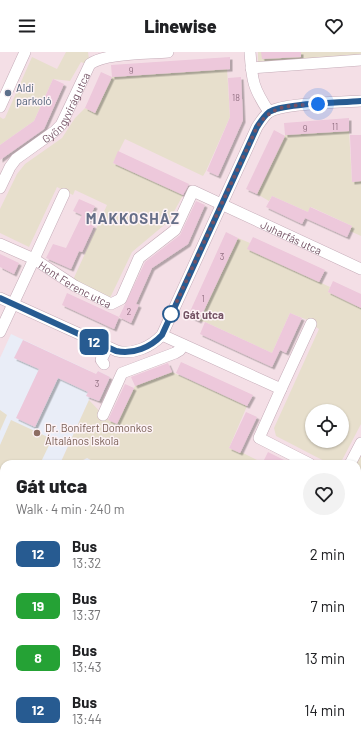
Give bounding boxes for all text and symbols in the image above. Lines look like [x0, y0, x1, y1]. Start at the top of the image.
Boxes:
icon: menu [16, 15, 38, 37]
text: Linewise [144, 15, 217, 37]
icon: heart [323, 15, 345, 37]
house number: 9 [129, 65, 134, 76]
street label: Gyöngyvirág utca [39, 70, 92, 145]
place label: Aldi parkoló [16, 81, 52, 107]
marker: Aldi parkoló [3, 88, 13, 98]
house number: 18 [232, 92, 240, 103]
your location [308, 94, 328, 114]
house number: 11 [332, 121, 338, 132]
house number: 9 [303, 123, 308, 134]
district label: MAKKOSHÁZ [86, 209, 180, 227]
street label: Juharfás utca [259, 217, 324, 256]
house number: 3 [220, 251, 225, 262]
street label: Hont Ferenc utca [37, 258, 114, 310]
house number: 1 [201, 293, 205, 304]
marker: Gát utca [162, 305, 180, 323]
house number: 2 [127, 306, 132, 317]
place label: Gát utca [183, 308, 224, 321]
line badge: 12 [76, 329, 112, 355]
text: 12 [88, 333, 100, 350]
house number: 3 [95, 378, 100, 389]
map controls [305, 404, 349, 448]
button: locate [305, 404, 349, 448]
place label: Dr. Bonifert Domonkos Általános Iskola [45, 421, 152, 447]
marker: Dr. Bonifert Domonkos Általános Iskola [32, 428, 42, 438]
button: heart [303, 473, 345, 515]
text: Gát utca [16, 474, 87, 497]
text: Walk · 4 min · 240 m [16, 501, 124, 517]
text: Bus [72, 537, 97, 555]
text: 12 [32, 545, 44, 562]
text: 2 min [310, 545, 345, 563]
text: 13:32 [72, 555, 101, 571]
text: Bus [72, 589, 97, 607]
text: 19 [32, 597, 44, 614]
text: 7 min [311, 597, 345, 615]
text: 13:37 [72, 607, 101, 623]
text: Bus [72, 641, 97, 659]
text: 8 [34, 649, 42, 666]
text: 13 min [305, 649, 345, 667]
text: 13:43 [72, 659, 102, 675]
text: Bus [72, 693, 97, 711]
text: 12 [32, 701, 44, 718]
text: 14 min [304, 701, 345, 719]
text: 13:44 [72, 711, 102, 727]

